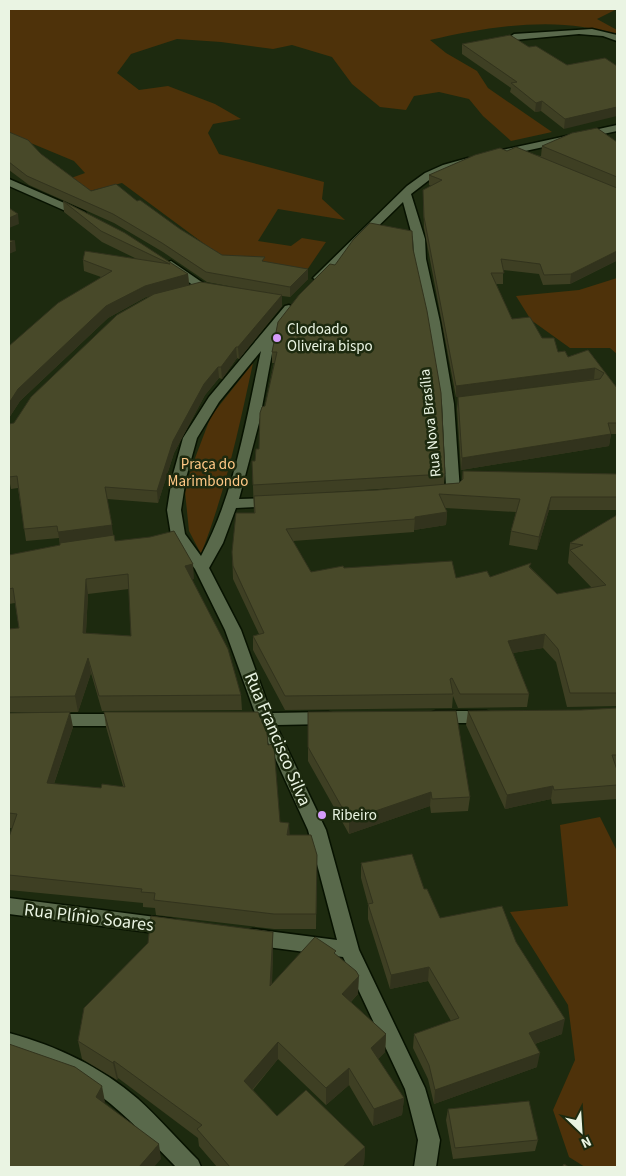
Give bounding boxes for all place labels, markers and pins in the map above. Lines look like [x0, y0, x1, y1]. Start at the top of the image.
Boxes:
place label: Clodoado Oliveira bispo [287, 319, 373, 357]
marker: Clodoado Oliveira bispo [271, 332, 283, 344]
place label: Ribeiro [332, 805, 377, 826]
marker: Ribeiro [316, 809, 328, 821]

